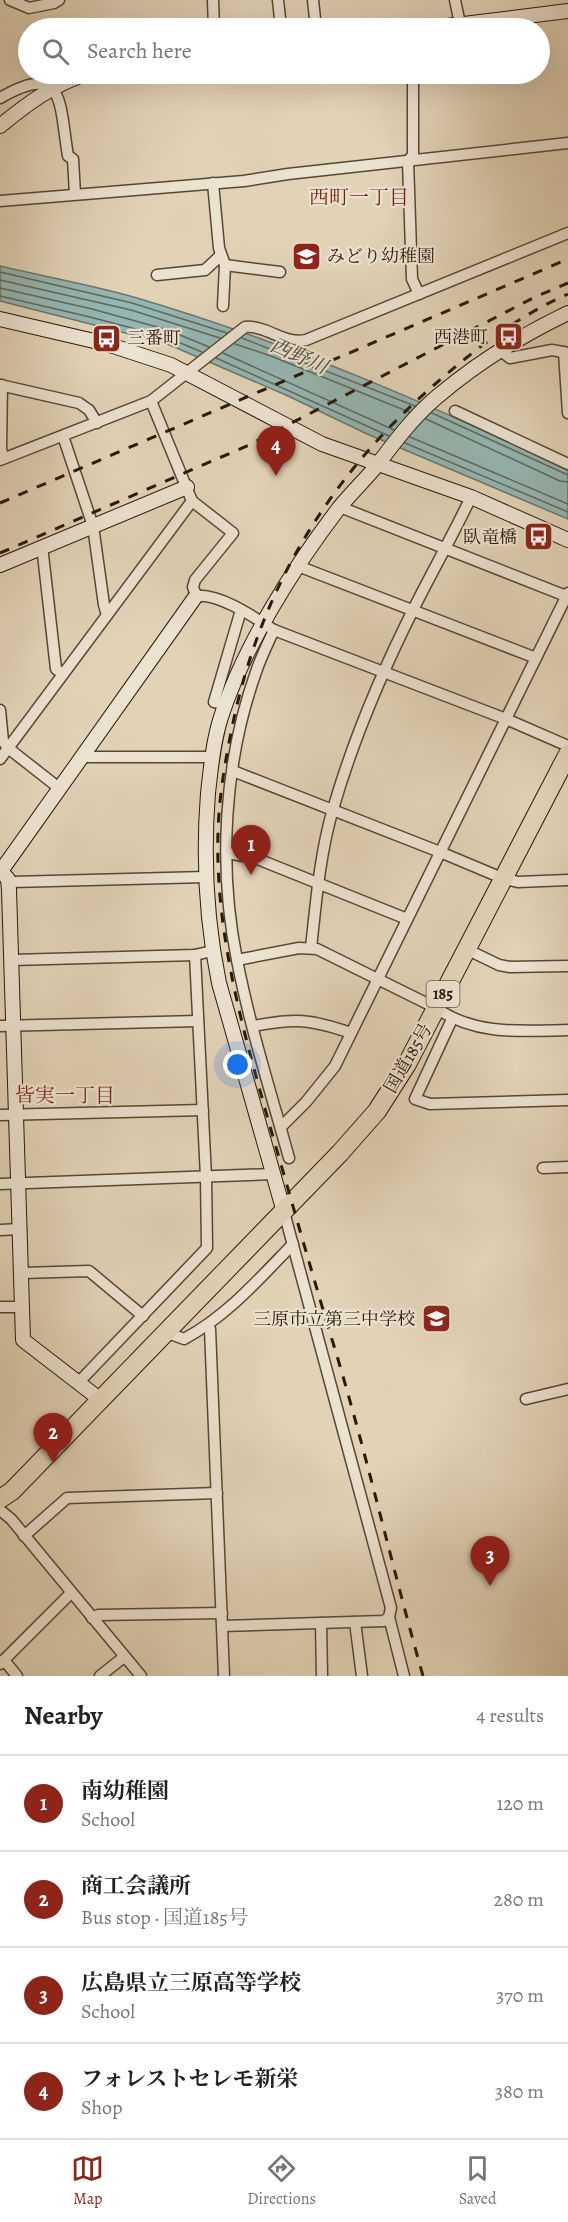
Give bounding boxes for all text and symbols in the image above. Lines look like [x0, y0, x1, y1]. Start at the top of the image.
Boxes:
search box [18, 18, 550, 84]
icon: search [39, 35, 72, 68]
text: Search here [87, 36, 192, 66]
district label: 西町一丁目 [309, 184, 409, 211]
school or university icon: みどり幼稚園 [290, 240, 322, 272]
place label: みどり幼稚園 [327, 244, 435, 268]
bus stop icon: 西港町 [493, 321, 525, 353]
bus stop icon: 三番町 [90, 322, 122, 354]
place label: 西港町 [434, 325, 488, 349]
place label: 三番町 [127, 326, 181, 350]
water label: 西野川 [266, 331, 334, 381]
pin: 4 [256, 426, 296, 476]
bus stop icon: 臥竜橋 [522, 521, 554, 553]
place label: 臥竜橋 [463, 525, 517, 549]
pin: 1 [232, 826, 270, 875]
road number: 185 [426, 981, 460, 1007]
street label: 国道185号 [378, 1019, 438, 1097]
your location [223, 1050, 252, 1079]
district label: 皆実一丁目 [15, 1082, 115, 1109]
school or university icon: 三原市立第三中学校 [420, 1303, 452, 1335]
place label: 三原市立第三中学校 [253, 1307, 415, 1331]
pin: 2 [34, 1414, 72, 1463]
pin: 3 [470, 1536, 510, 1586]
text: Nearby [24, 1698, 103, 1733]
text: 4 results [476, 1702, 544, 1729]
text: 南幼稚園 [81, 1776, 169, 1806]
text: 1 [40, 1790, 47, 1817]
text: 120 m [496, 1790, 544, 1817]
text: School [81, 1806, 135, 1833]
text: 商工会議所 [81, 1871, 191, 1901]
text: 2 [39, 1886, 48, 1913]
text: 280 m [494, 1886, 544, 1913]
text: Bus stop · 国道185号 [81, 1904, 248, 1931]
text: 広島県立三原高等学校 [81, 1968, 301, 1998]
text: 3 [39, 1982, 48, 2009]
text: 370 m [496, 1982, 544, 2009]
text: School [81, 1998, 135, 2025]
text: フォレストセレモ新栄 [81, 2064, 299, 2094]
text: 4 [39, 2078, 48, 2105]
text: 380 m [495, 2078, 544, 2105]
text: Shop [81, 2094, 123, 2121]
tab: Map [71, 2152, 104, 2210]
tab: Directions [247, 2152, 316, 2210]
tab: Saved [459, 2152, 497, 2210]

